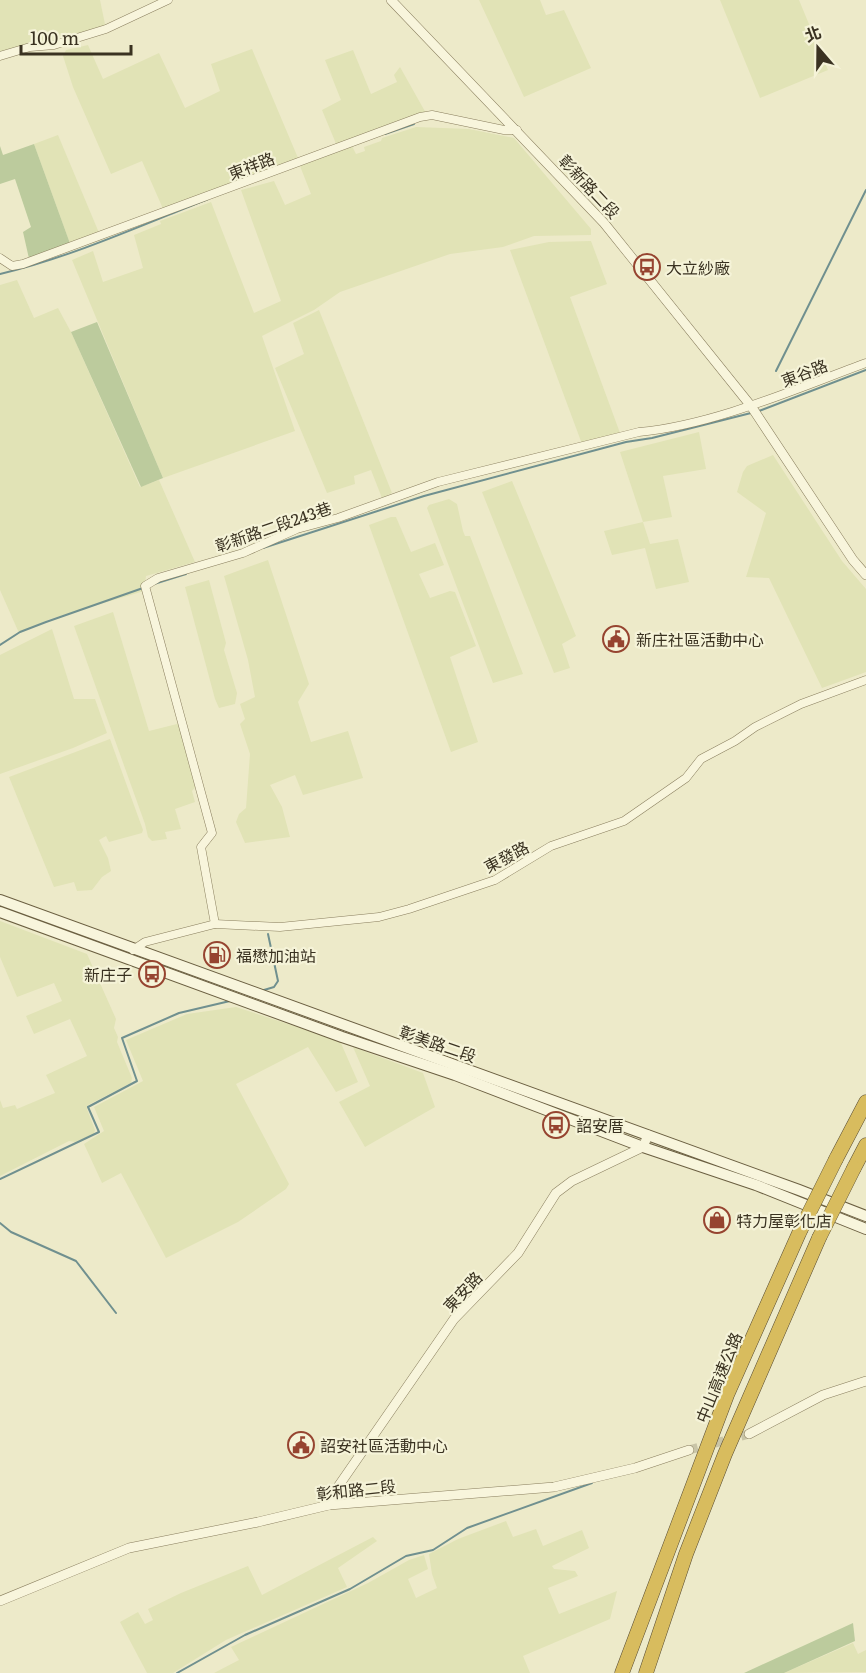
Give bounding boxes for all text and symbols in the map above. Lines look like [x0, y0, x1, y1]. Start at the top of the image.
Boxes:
scale bar [21, 18, 130, 56]
north arrow [788, 18, 848, 78]
text: 北 [801, 19, 824, 47]
text: 100 m [30, 24, 79, 51]
street label: 東祥路 [224, 145, 278, 185]
street label: 彰新路二段 [554, 149, 626, 223]
bus stop icon: 大立紗廠 [632, 252, 662, 282]
place label: 大立紗廠 [666, 255, 730, 279]
street label: 東谷路 [777, 352, 831, 392]
street label: 彰新路二段243巷 [212, 495, 334, 557]
public building icon: 新庄社區活動中心 [601, 624, 631, 654]
place label: 新庄社區活動中心 [636, 627, 764, 651]
street label: 東發路 [479, 834, 533, 878]
fuel station icon: 福懋加油站 [202, 940, 232, 970]
place label: 福懋加油站 [236, 943, 316, 967]
bus stop icon: 新庄子 [137, 959, 167, 989]
place label: 新庄子 [84, 962, 132, 986]
street label: 彰美路二段 [396, 1019, 480, 1067]
bus stop icon: 詔安厝 [541, 1110, 571, 1140]
place label: 詔安厝 [576, 1113, 624, 1137]
shop icon: 特力屋彰化店 [702, 1205, 732, 1235]
place label: 特力屋彰化店 [736, 1208, 832, 1232]
street label: 東安路 [437, 1265, 487, 1317]
street label: 中山高速公路 [689, 1328, 747, 1426]
public building icon: 詔安社區活動中心 [286, 1430, 316, 1460]
place label: 詔安社區活動中心 [320, 1433, 448, 1457]
street label: 彰和路二段 [315, 1473, 397, 1505]

